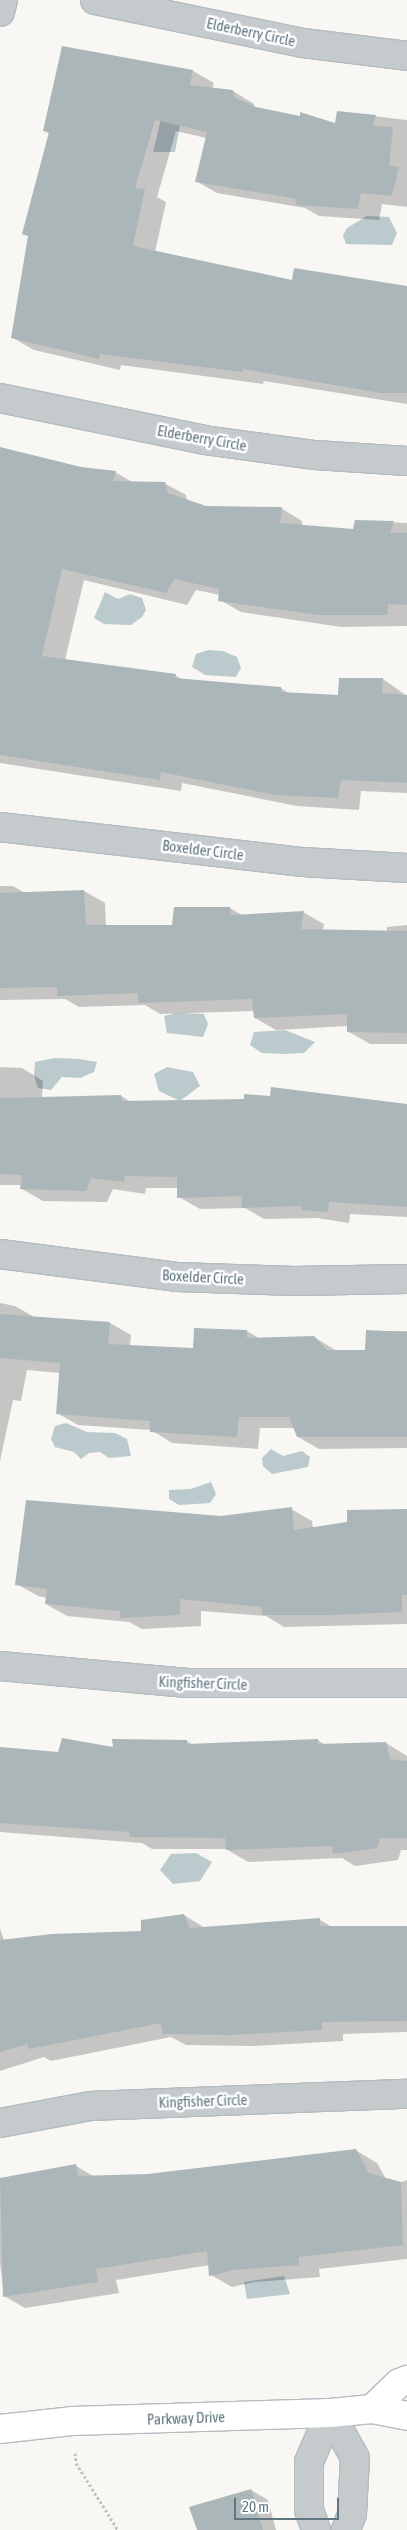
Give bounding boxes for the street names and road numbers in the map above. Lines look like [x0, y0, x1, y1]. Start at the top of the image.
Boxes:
street label: Elderberry Circle [205, 14, 297, 50]
street label: Elderberry Circle [156, 421, 248, 455]
street label: Boxelder Circle [161, 836, 245, 864]
street label: Boxelder Circle [162, 1266, 244, 1288]
street label: Kingfisher Circle [158, 1672, 248, 1694]
street label: Kingfisher Circle [158, 2090, 248, 2112]
street label: Parkway Drive [147, 2408, 225, 2428]

